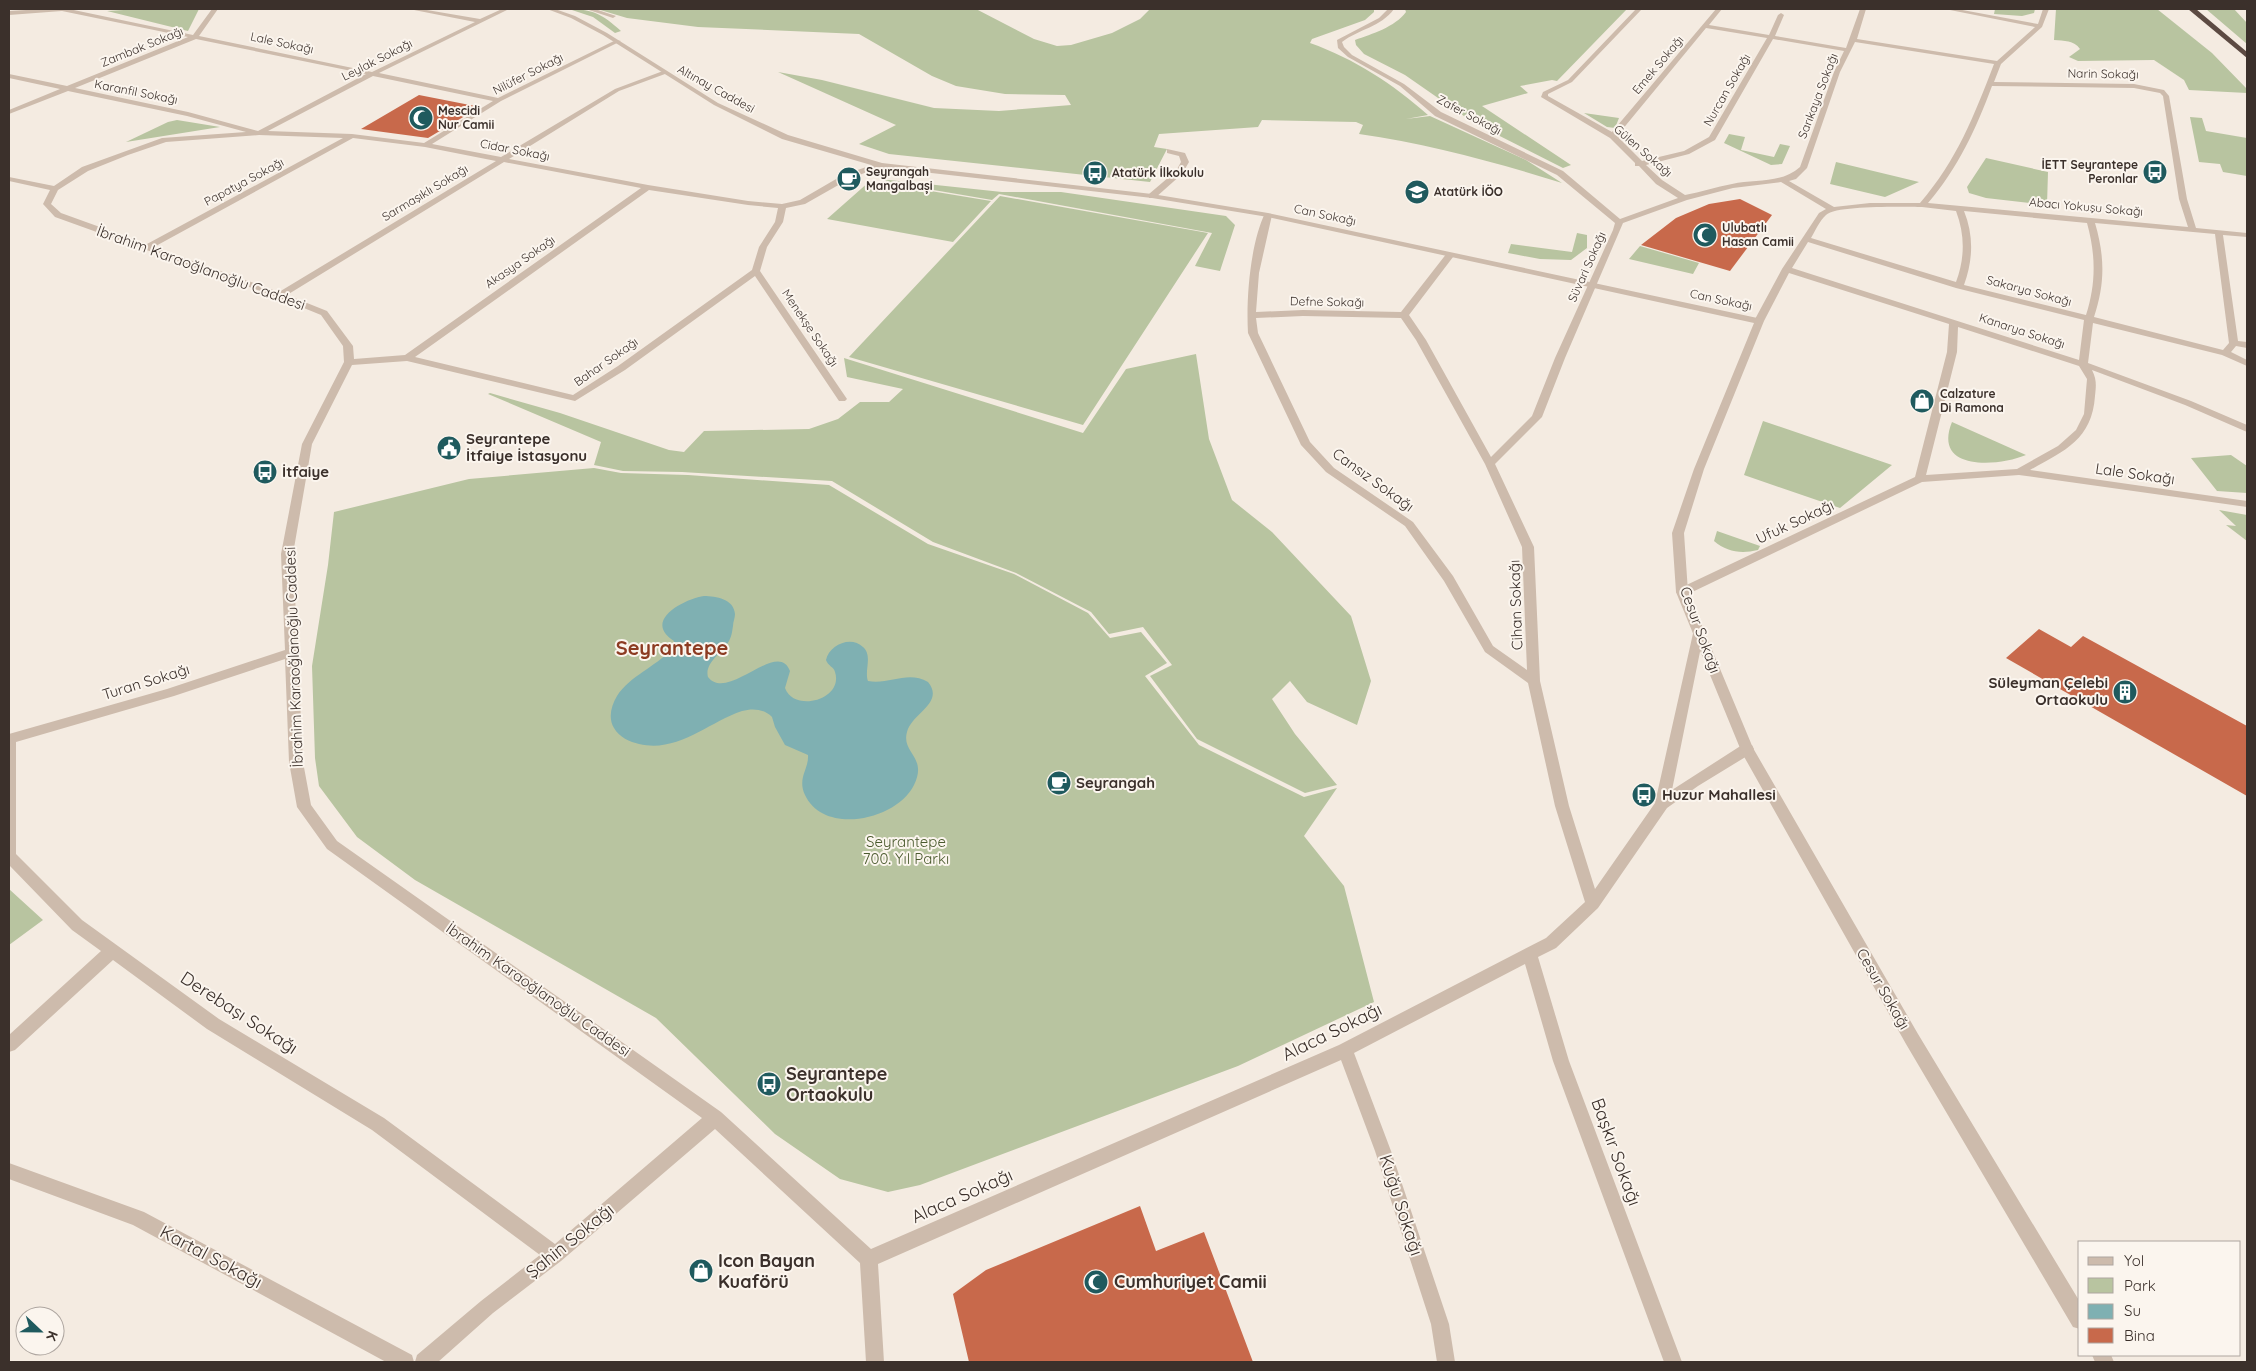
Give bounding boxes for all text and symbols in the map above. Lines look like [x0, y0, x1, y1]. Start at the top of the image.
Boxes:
street label: Zambak Sokağı [98, 23, 185, 70]
street label: Lale Sokağı [249, 29, 315, 57]
street label: Emek Sokağı [1629, 32, 1686, 97]
street label: Leylak Sokağı [339, 35, 415, 84]
street label: Nilüfer Sokağı [490, 49, 566, 98]
street label: Nurcan Sokağı [1700, 51, 1753, 129]
street label: Sarıkaya Sokağı [1794, 51, 1841, 140]
street label: Altınay Caddesi [675, 61, 758, 116]
street label: Narin Sokağı [2067, 65, 2139, 82]
street label: Karanfil Sokağı [93, 76, 179, 107]
street label: Zafer Sokağı [1434, 91, 1504, 138]
place label: Mescidi Nur Camii [438, 103, 494, 132]
mosque icon: Mescidi Nur Camii [408, 105, 434, 131]
street label: Gülen Sokağı [1611, 121, 1676, 180]
street label: Cidar Sokağı [479, 135, 551, 164]
street label: Papatya Sokağı [201, 154, 286, 209]
place label: İETT Seyrantepe Peronlar [2042, 157, 2138, 186]
bus stop icon: İETT Seyrantepe Peronlar [2142, 159, 2168, 185]
bus stop icon: Atatürk İlkokulu [1082, 160, 1108, 186]
street label: Sarmaşıklı Sokağı [379, 161, 470, 224]
place label: Seyrangah Mangalbași [866, 164, 933, 194]
place label: Atatürk İlkokulu [1112, 165, 1204, 180]
cafe icon: Seyrangah Mangalbași [836, 166, 862, 192]
school or university icon: Atatürk İÖO [1404, 179, 1430, 205]
place label: Atatürk İÖO [1434, 184, 1503, 199]
street label: Abacı Yokuşu Sokağı [2028, 194, 2144, 219]
street label: Can Sokağı [1293, 201, 1357, 228]
place label: Ulubatlı Hasan Camii [1722, 220, 1794, 249]
street label: İbrahim Karaoğlanoğlu Caddesi [94, 221, 308, 314]
mosque icon: Ulubatlı Hasan Camii [1692, 222, 1718, 248]
street label: Süvari Sokağı [1564, 229, 1609, 304]
street label: Akasya Sokağı [482, 232, 558, 291]
street label: Sakarya Sokağı [1985, 272, 2073, 309]
street label: Menekşe Sokağı [779, 286, 842, 369]
street label: Can Sokağı [1689, 286, 1753, 313]
street label: Defne Sokağı [1290, 293, 1364, 310]
street label: Kanarya Sokağı [1977, 310, 2067, 351]
street label: Bahar Sokağı [571, 334, 641, 389]
place label: Calzature Di Ramona [1940, 386, 2004, 415]
shop icon: Calzature Di Ramona [1909, 388, 1935, 414]
place label: Seyrantepe İtfaiye İstasyonu [466, 429, 587, 465]
public building icon: Seyrantepe İtfaiye İstasyonu [436, 435, 462, 461]
street label: Cansız Sokağı [1329, 444, 1418, 516]
bus stop icon: İtfaiye [252, 459, 278, 485]
street label: Lale Sokağı [2094, 459, 2176, 488]
place label: İtfaiye [282, 462, 329, 481]
street label: Ufuk Sokağı [1753, 495, 1837, 548]
street label: İbrahim Karaoğlanoğlu Caddesi [280, 546, 307, 768]
street label: Cihan Sokağı [1504, 559, 1527, 651]
street label: Cesur Sokağı [1676, 584, 1725, 676]
district label: Seyrantepe [616, 635, 728, 660]
street label: Turan Sokağı [100, 659, 192, 704]
place label: Süleyman Çelebi Ortaokulu [1988, 673, 2108, 709]
building icon: Süleyman Çelebi Ortaokulu [2112, 679, 2138, 705]
cafe icon: Seyrangah [1046, 770, 1072, 796]
place label: Seyrangah [1076, 773, 1155, 792]
bus stop icon: Huzur Mahallesi [1631, 782, 1657, 808]
place label: Huzur Mahallesi [1662, 785, 1776, 804]
park label: Seyrantepe 700. Yıl Parkı [863, 832, 949, 868]
street label: İbrahim Karaoğlanoğlu Caddesi [442, 918, 634, 1061]
street label: Cesur Sokağı [1852, 945, 1914, 1033]
street label: Derebaşı Sokağı [176, 966, 302, 1059]
street label: Alaca Sokağı [1278, 997, 1386, 1066]
place label: Seyrantepe Ortaokulu [786, 1062, 887, 1106]
bus stop icon: Seyrantepe Ortaokulu [756, 1071, 782, 1097]
street label: Başkır Sokağı [1586, 1095, 1647, 1209]
street label: Kuğu Sokağı [1374, 1151, 1429, 1258]
street label: Alaca Sokağı [908, 1163, 1016, 1228]
street label: Şahin Sokağı [521, 1198, 618, 1283]
street label: Kartal Sokağı [156, 1220, 266, 1293]
legend [2078, 1241, 2241, 1356]
place label: Icon Bayan Kuaförü [718, 1249, 815, 1293]
text: Yol [2124, 1251, 2144, 1270]
shop icon: Icon Bayan Kuaförü [688, 1258, 714, 1284]
mosque icon: Cumhuriyet Camii [1083, 1269, 1109, 1295]
place label: Cumhuriyet Camii [1114, 1270, 1267, 1293]
text: Park [2124, 1276, 2156, 1295]
text: Su [2124, 1301, 2141, 1320]
north arrow [15, 1306, 65, 1356]
text: Bina [2124, 1326, 2155, 1345]
text: K [42, 1328, 62, 1343]

